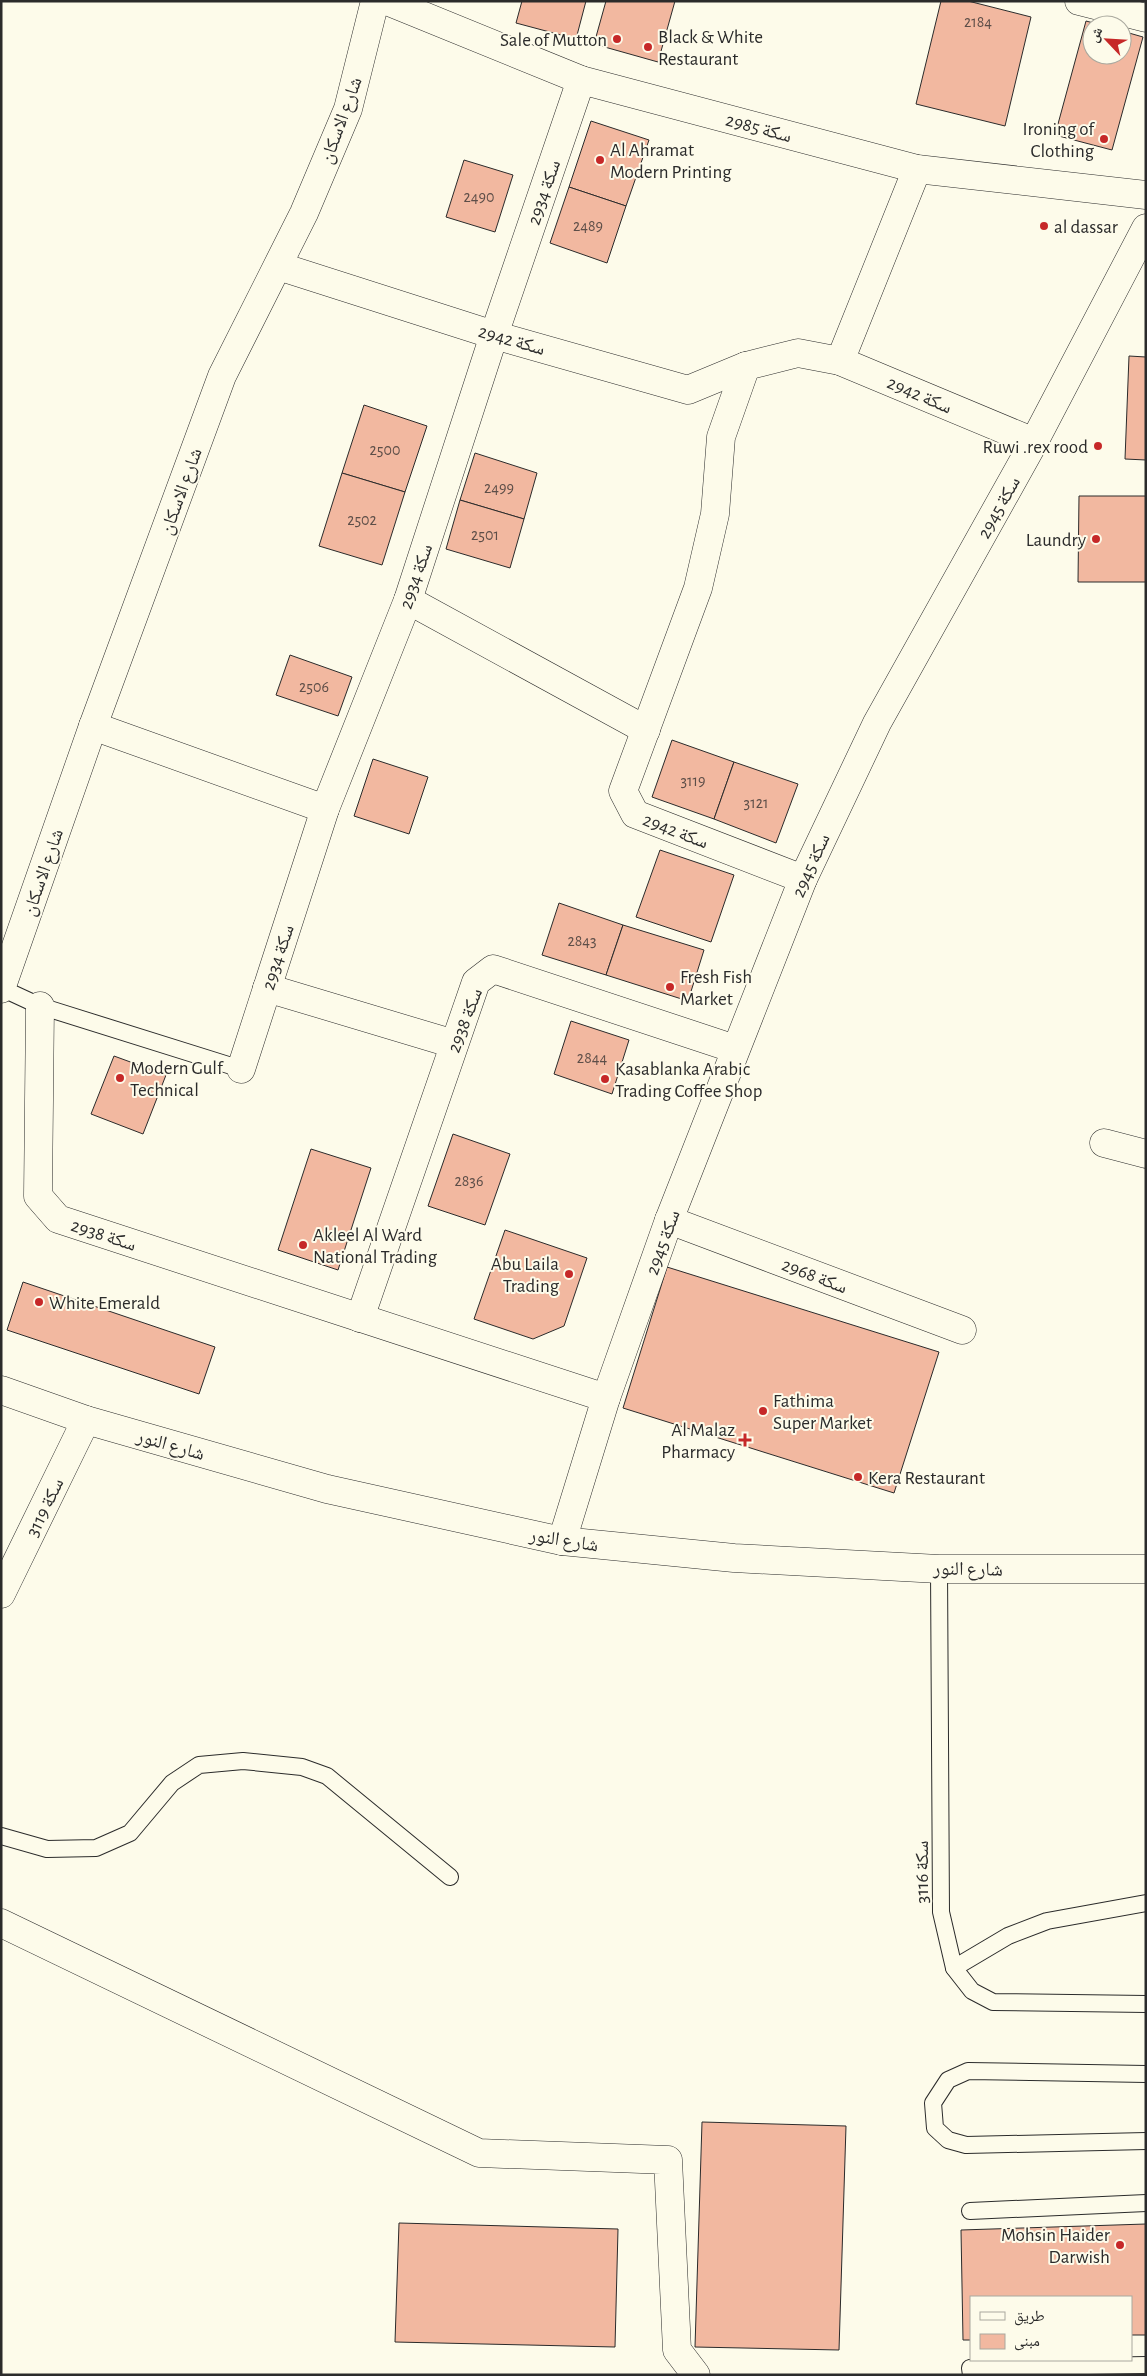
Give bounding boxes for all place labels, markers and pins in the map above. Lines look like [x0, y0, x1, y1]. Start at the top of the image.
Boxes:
place label: Black & White Restaurant [658, 28, 763, 69]
place label: Sale of Mutton [500, 31, 607, 50]
marker: Sale of Mutton [611, 33, 623, 45]
marker: Black & White Restaurant [642, 41, 654, 53]
place label: Ironing of Clothing [1023, 120, 1095, 161]
marker: Ironing of Clothing [1098, 133, 1110, 145]
place label: Al Ahramat Modern Printing [610, 141, 732, 182]
marker: Al Ahramat Modern Printing [594, 154, 606, 166]
place label: al dassar [1054, 218, 1118, 237]
marker: al dassar [1038, 220, 1050, 232]
place label: Ruwi .rex rood [983, 438, 1088, 457]
marker: Ruwi .rex rood [1092, 440, 1104, 452]
place label: Laundry [1026, 531, 1086, 550]
marker: Laundry [1090, 533, 1102, 545]
place label: Fresh Fish Market [680, 968, 752, 1009]
marker: Fresh Fish Market [664, 981, 676, 993]
place label: Modern Gulf Technical [130, 1059, 224, 1100]
place label: Kasablanka Arabic Trading Coffee Shop [615, 1060, 762, 1101]
marker: Modern Gulf Technical [114, 1072, 126, 1084]
marker: Kasablanka Arabic Trading Coffee Shop [599, 1073, 611, 1085]
place label: Akleel Al Ward National Trading [313, 1226, 438, 1267]
marker: Akleel Al Ward National Trading [297, 1239, 309, 1251]
place label: Abu Laila Trading [491, 1255, 560, 1296]
marker: Abu Laila Trading [563, 1268, 575, 1280]
place label: White Emerald [49, 1294, 160, 1313]
marker: White Emerald [33, 1296, 45, 1308]
place label: Fathima Super Market [773, 1392, 872, 1433]
marker: Fathima Super Market [757, 1405, 769, 1417]
place label: Al Malaz Pharmacy [661, 1421, 735, 1462]
marker: Al Malaz Pharmacy [739, 1434, 751, 1446]
place label: Kera Restaurant [868, 1469, 985, 1488]
marker: Kera Restaurant [852, 1471, 864, 1483]
place label: Mohsin Haider Darwish [1001, 2226, 1110, 2267]
marker: Mohsin Haider Darwish [1114, 2239, 1126, 2251]

